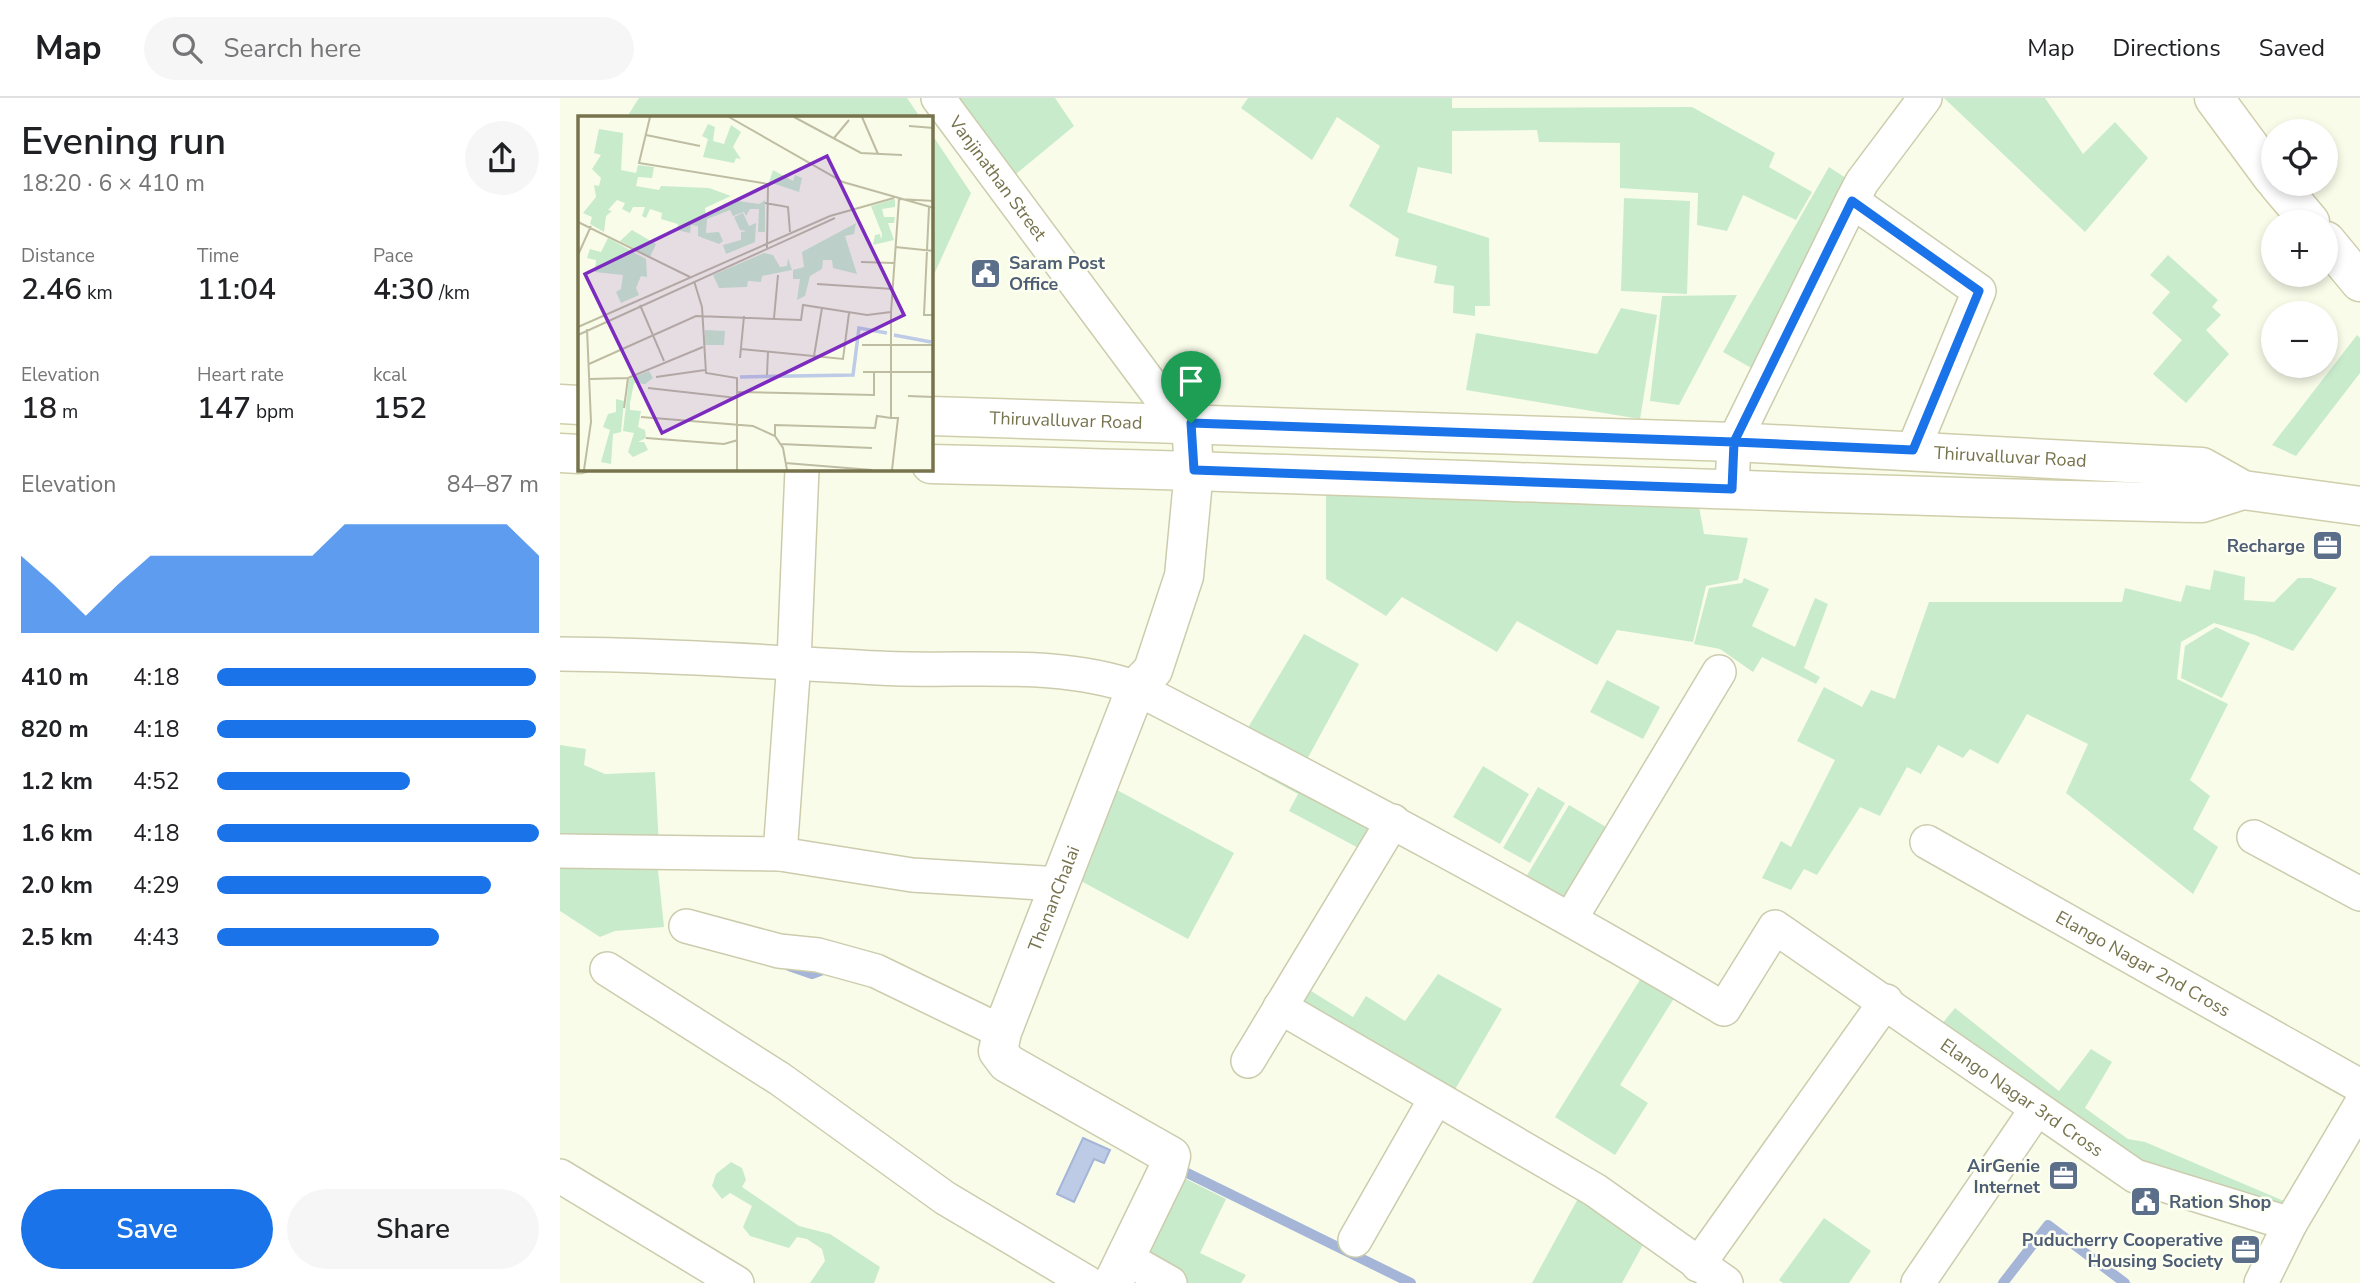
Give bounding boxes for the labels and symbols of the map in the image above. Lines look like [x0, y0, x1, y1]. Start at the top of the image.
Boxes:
street label: Vanjinathan Street [943, 110, 1052, 246]
inset map [578, 116, 933, 471]
place label: Saram Post Office [1009, 251, 1105, 296]
public building icon: Saram Post Office [969, 256, 1003, 290]
pin [1161, 351, 1221, 423]
street label: Thiruvalluvar Road [989, 406, 1143, 435]
street label: Thiruvalluvar Road [1933, 441, 2087, 473]
office icon: Recharge [2311, 529, 2345, 563]
place label: Recharge [2227, 534, 2305, 558]
street label: ThenanChalai [1023, 842, 1085, 955]
street label: Elango Nagar 2nd Cross [2051, 905, 2235, 1023]
street label: Elango Nagar 3rd Cross [1936, 1033, 2108, 1162]
place label: AirGenie Internet [1967, 1154, 2040, 1199]
office icon: AirGenie Internet [2046, 1159, 2080, 1193]
public building icon: Ration Shop [2129, 1185, 2163, 1219]
place label: Ration Shop [2169, 1190, 2272, 1214]
place label: Puducherry Cooperative Housing Society [2022, 1228, 2224, 1273]
office icon: Puducherry Cooperative Housing Society [2229, 1233, 2263, 1267]

